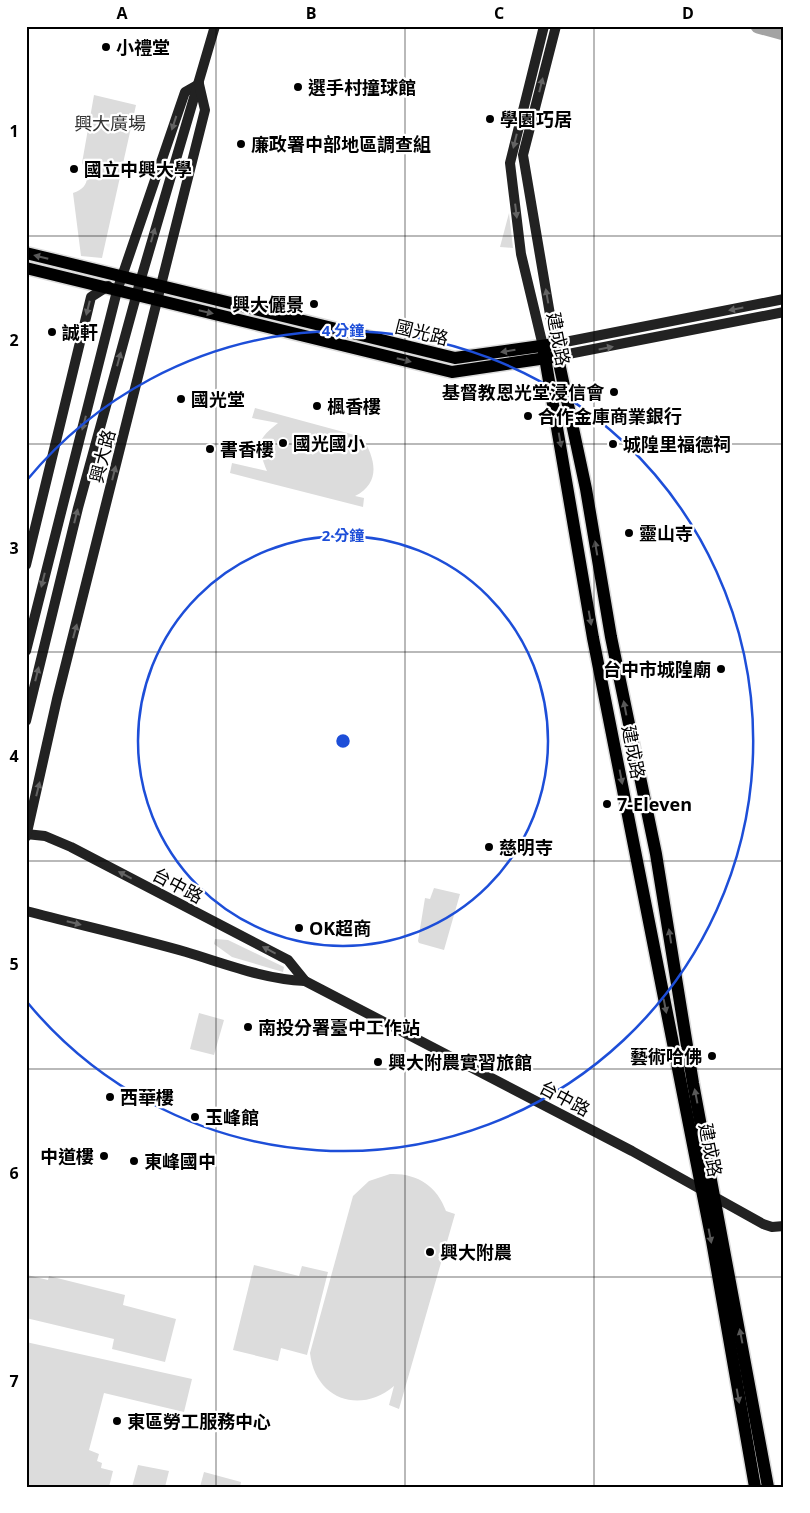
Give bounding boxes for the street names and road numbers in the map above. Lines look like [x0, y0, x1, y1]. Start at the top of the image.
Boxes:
street label: 建成路 [542, 310, 576, 368]
street label: 國光路 [393, 314, 451, 350]
street label: 興大路 [84, 427, 120, 485]
street label: 建成路 [617, 723, 651, 781]
street label: 台中路 [149, 862, 207, 908]
street label: 台中路 [536, 1075, 594, 1121]
street label: 建成路 [694, 1121, 728, 1179]

